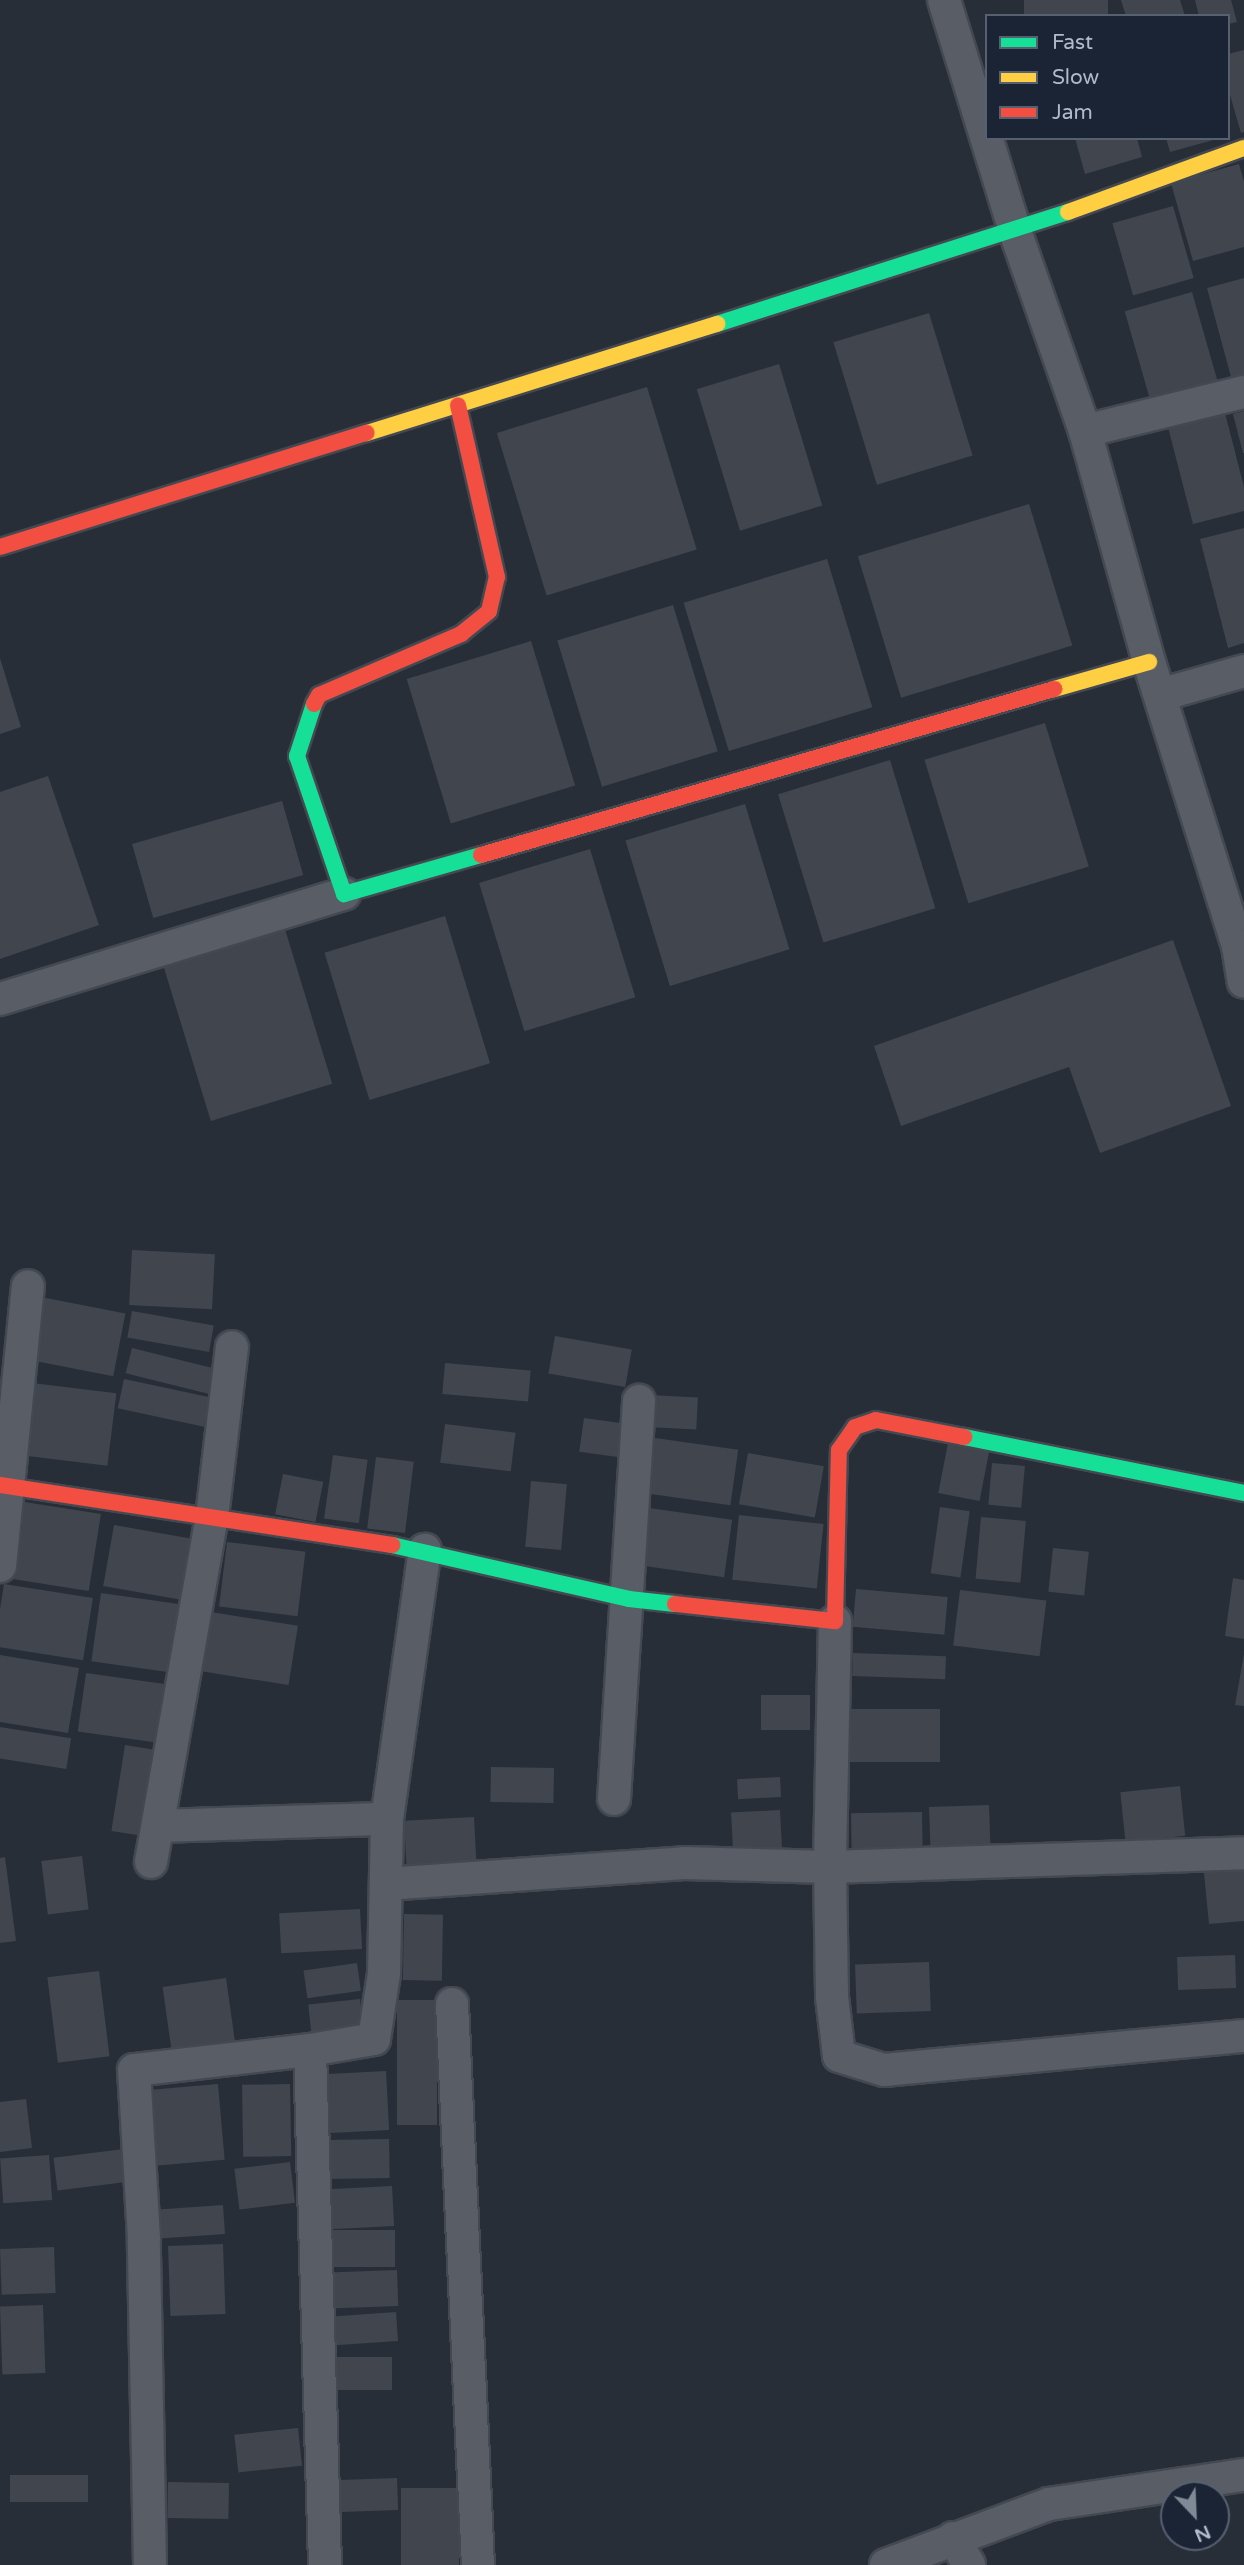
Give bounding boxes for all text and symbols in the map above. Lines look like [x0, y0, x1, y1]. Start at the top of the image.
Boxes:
legend [985, 14, 1230, 140]
text: Fast [1052, 30, 1093, 55]
text: Slow [1052, 65, 1099, 90]
text: Jam [1052, 100, 1093, 125]
north arrow [1160, 2481, 1230, 2551]
text: N [1191, 2520, 1214, 2547]

